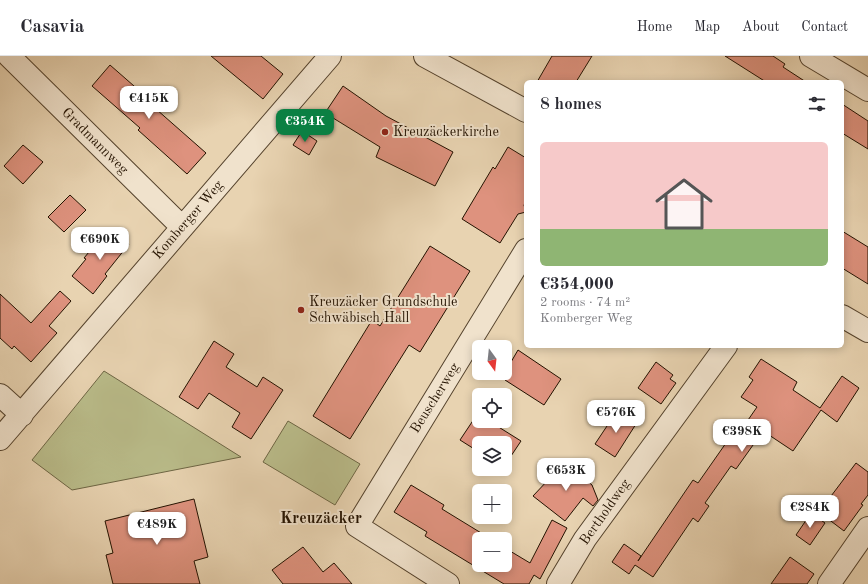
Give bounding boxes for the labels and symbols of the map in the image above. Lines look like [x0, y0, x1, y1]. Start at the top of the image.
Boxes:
pin: €415K [121, 86, 177, 120]
street label: Gradmannweg [59, 105, 131, 177]
pin: €354K [277, 109, 333, 143]
place label: Kreuzäckerkirche [393, 125, 499, 139]
marker: Kreuzäckerkirche [380, 127, 390, 137]
street label: Komberger Weg [150, 178, 226, 262]
pin: €690K [72, 227, 128, 261]
place label: Kreuzäcker Grundschule Schwäbisch Hall [309, 295, 457, 325]
marker: Kreuzäcker Grundschule Schwäbisch Hall [296, 305, 306, 315]
north arrow [472, 340, 512, 380]
street label: Beuscherweg [408, 360, 462, 436]
pin: €576K [588, 400, 644, 434]
pin: €398K [714, 419, 770, 453]
pin: €653K [538, 458, 594, 492]
street label: Bertholdweg [577, 476, 633, 547]
pin: €284K [782, 495, 838, 529]
district label: Kreuzäcker [280, 511, 362, 527]
pin: €489K [129, 512, 185, 546]

